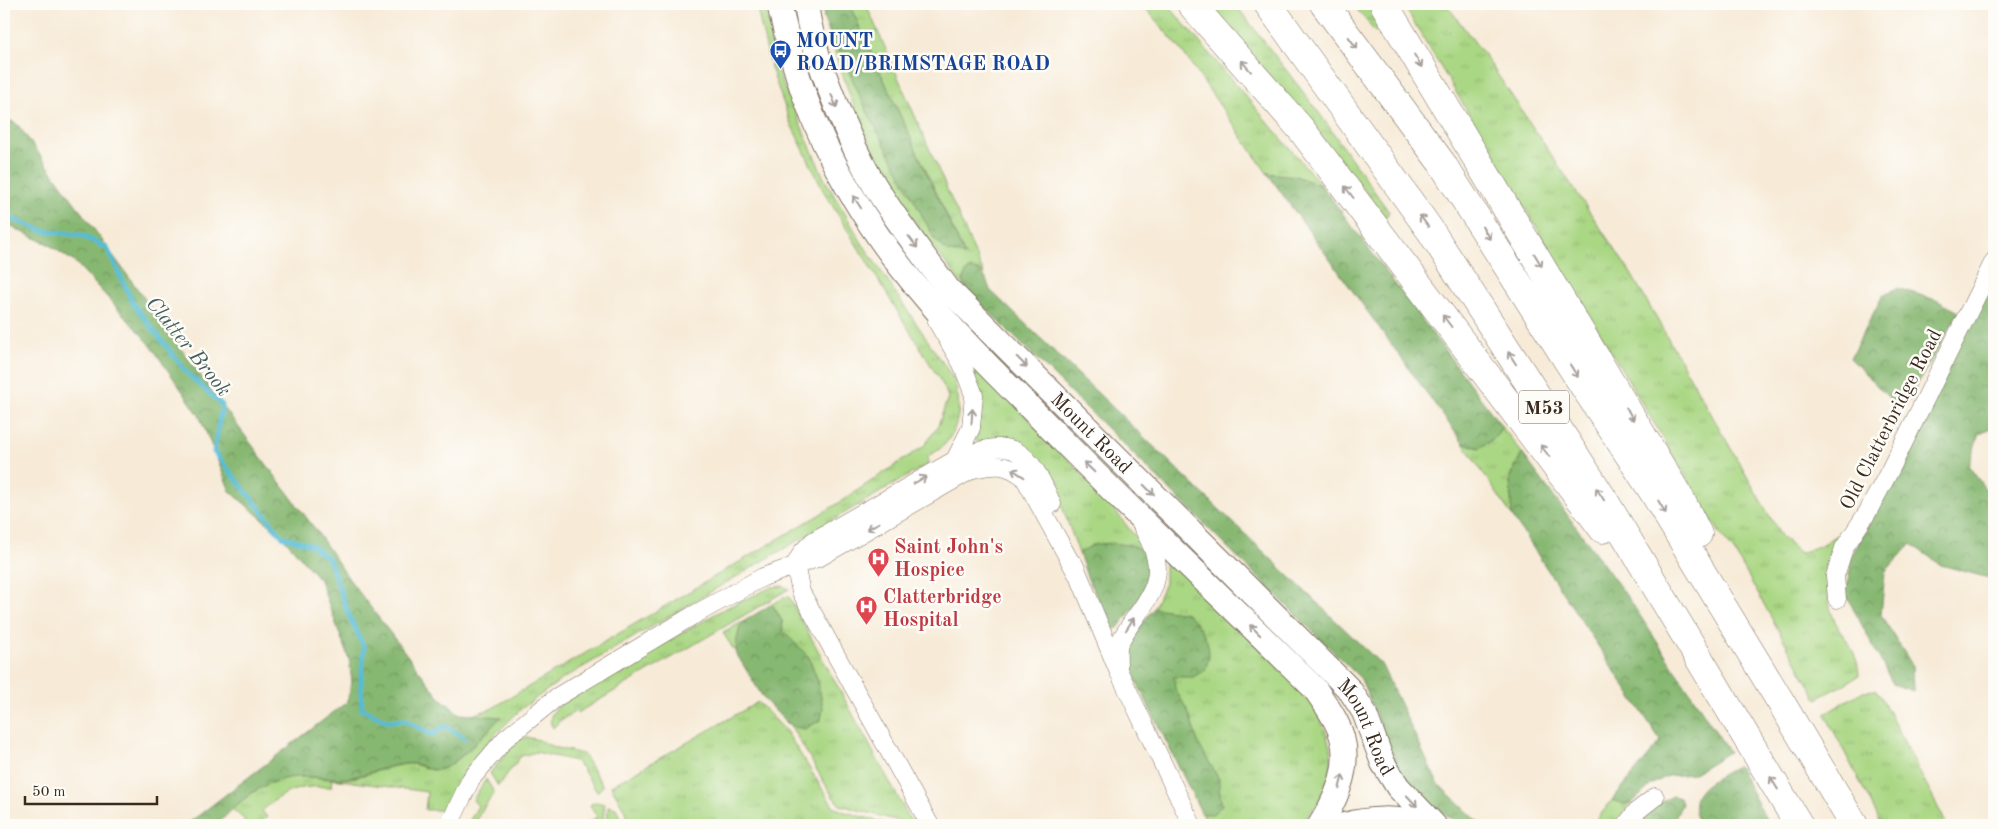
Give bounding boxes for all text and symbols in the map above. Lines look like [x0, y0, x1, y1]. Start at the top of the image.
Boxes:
place label: MOUNT ROAD/BRIMSTAGE ROAD [796, 32, 1050, 75]
one-way arrow [1348, 36, 1358, 50]
bus stop icon: MOUNT ROAD/BRIMSTAGE ROAD [768, 39, 792, 70]
one-way arrow [1414, 53, 1424, 67]
one-way arrow [1240, 60, 1252, 73]
one-way arrow [830, 93, 839, 108]
one-way arrow [1344, 185, 1354, 199]
one-way arrow [852, 195, 862, 209]
one-way arrow [1419, 214, 1429, 228]
one-way arrow [1482, 226, 1492, 240]
one-way arrow [908, 235, 918, 249]
one-way arrow [1533, 252, 1543, 266]
water label: Clatter Brook [141, 293, 234, 401]
one-way arrow [1442, 314, 1452, 328]
street label: Old Clatterbridge Road [1837, 326, 1946, 514]
one-way arrow [1507, 351, 1517, 365]
one-way arrow [1016, 356, 1028, 369]
one-way arrow [1569, 363, 1579, 377]
street label: Mount Road [1046, 390, 1135, 478]
road number: M53 [1519, 391, 1569, 424]
one-way arrow [1625, 407, 1635, 421]
one-way arrow [968, 408, 977, 424]
one-way arrow [1540, 444, 1550, 458]
one-way arrow [1083, 461, 1095, 473]
one-way arrow [1011, 468, 1025, 478]
one-way arrow [912, 475, 926, 485]
one-way arrow [1143, 483, 1155, 495]
one-way arrow [1595, 487, 1606, 501]
one-way arrow [1658, 499, 1668, 513]
one-way arrow [866, 522, 880, 532]
place label: Saint John's Hospice [894, 538, 1003, 581]
hospital icon: Saint John's Hospice [866, 546, 890, 577]
place label: Clatterbridge Hospital [883, 588, 1002, 631]
hospital icon: Clatterbridge Hospital [855, 595, 879, 626]
one-way arrow [1126, 618, 1136, 632]
one-way arrow [1249, 624, 1261, 636]
street label: Mount Road [1333, 676, 1396, 780]
scale bar [25, 774, 158, 806]
one-way arrow [1336, 774, 1346, 790]
one-way arrow [1769, 777, 1779, 791]
text: 50 m [32, 785, 66, 800]
one-way arrow [1406, 795, 1418, 808]

